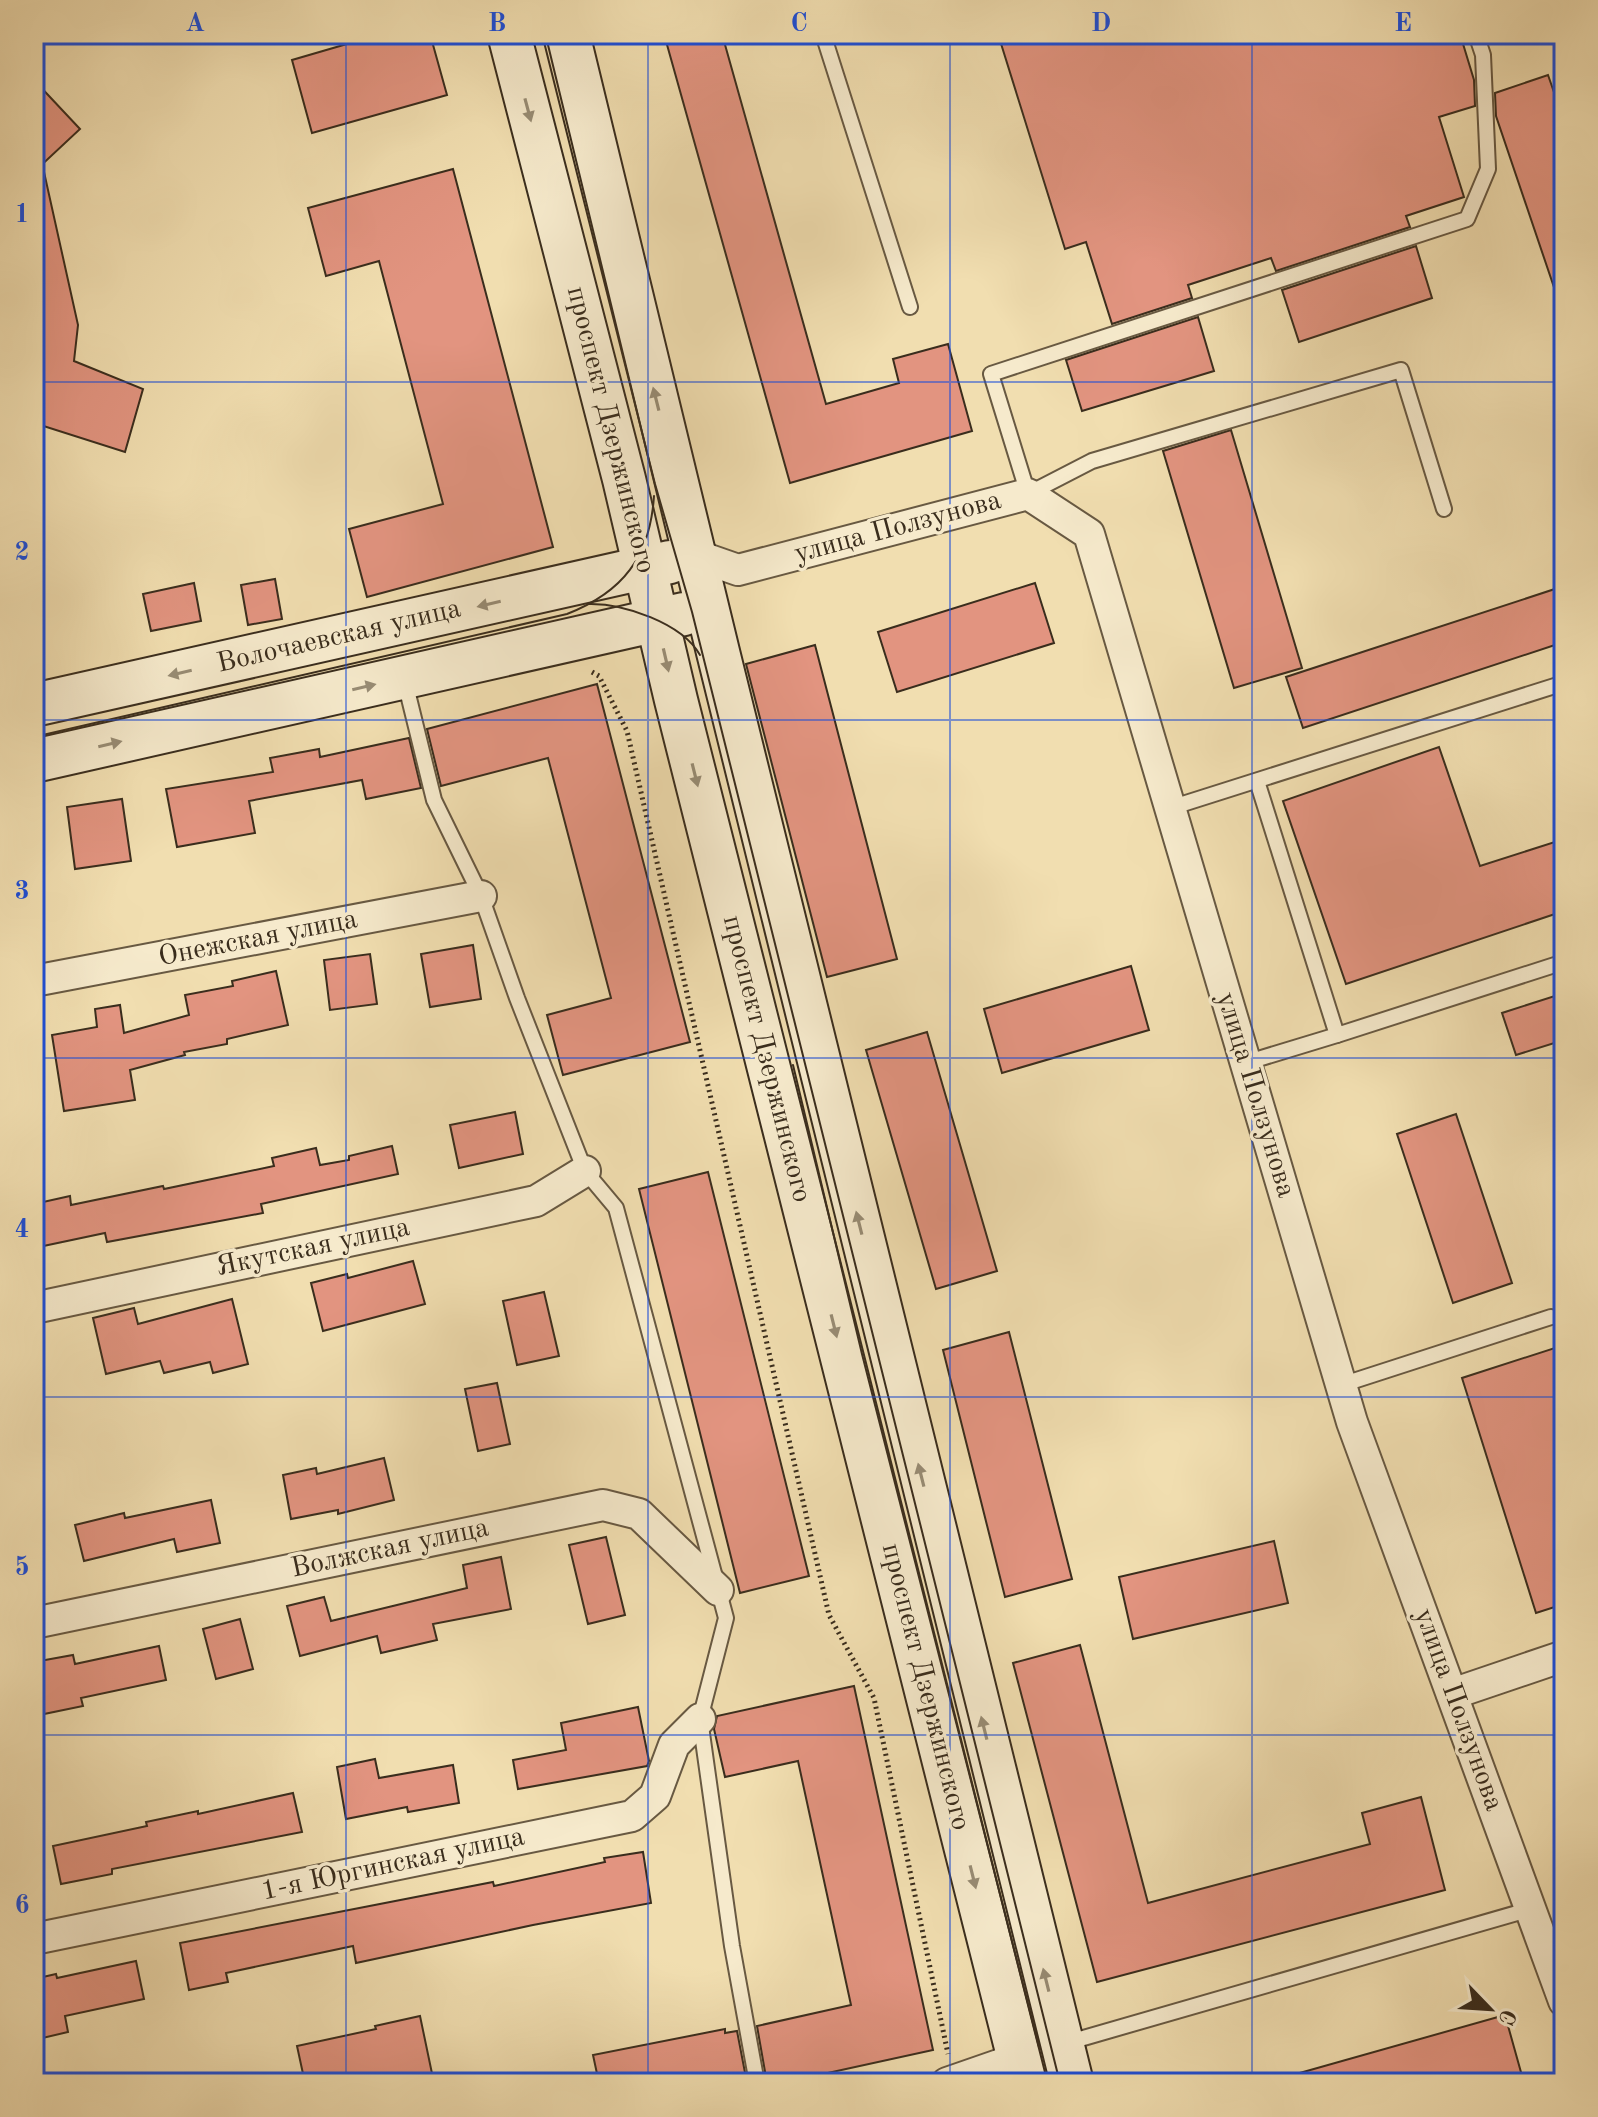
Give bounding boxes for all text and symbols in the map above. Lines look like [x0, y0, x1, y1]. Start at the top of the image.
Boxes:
text: A [185, 11, 205, 37]
text: B [488, 11, 506, 37]
text: C [790, 11, 808, 37]
text: D [1091, 11, 1111, 37]
text: E [1394, 11, 1412, 37]
one-way arrow [523, 97, 535, 122]
text: 1 [14, 202, 30, 228]
street label: проспект Дзержинского [561, 284, 659, 576]
one-way arrow [650, 386, 662, 411]
street label: улица Ползунова [791, 487, 1005, 569]
text: 2 [14, 540, 30, 566]
street label: Волочаевская улица [214, 595, 464, 679]
one-way arrow [476, 598, 501, 611]
one-way arrow [660, 647, 673, 672]
one-way arrow [168, 667, 193, 680]
one-way arrow [351, 680, 376, 693]
one-way arrow [98, 737, 123, 750]
one-way arrow [689, 763, 701, 788]
text: 3 [14, 879, 30, 905]
street label: Онежская улица [156, 906, 360, 972]
street label: проспект Дзержинского [717, 913, 815, 1205]
street label: улица Ползунова [1210, 989, 1300, 1201]
one-way arrow [852, 1210, 864, 1235]
street label: Якутская улица [214, 1214, 413, 1282]
text: 4 [14, 1217, 30, 1243]
one-way arrow [828, 1314, 840, 1339]
one-way arrow [915, 1463, 927, 1488]
street label: Волжская улица [289, 1514, 492, 1584]
street label: проспект Дзержинского [876, 1541, 974, 1833]
text: 5 [14, 1555, 30, 1581]
street label: улица Ползунова [1408, 1605, 1508, 1815]
one-way arrow [977, 1715, 989, 1740]
street label: 1-я Юргинская улица [259, 1823, 527, 1907]
one-way arrow [967, 1864, 980, 1889]
text: 6 [14, 1893, 30, 1919]
one-way arrow [1039, 1968, 1052, 1993]
north arrow [1450, 1969, 1530, 2049]
text: С [1493, 2005, 1519, 2028]

